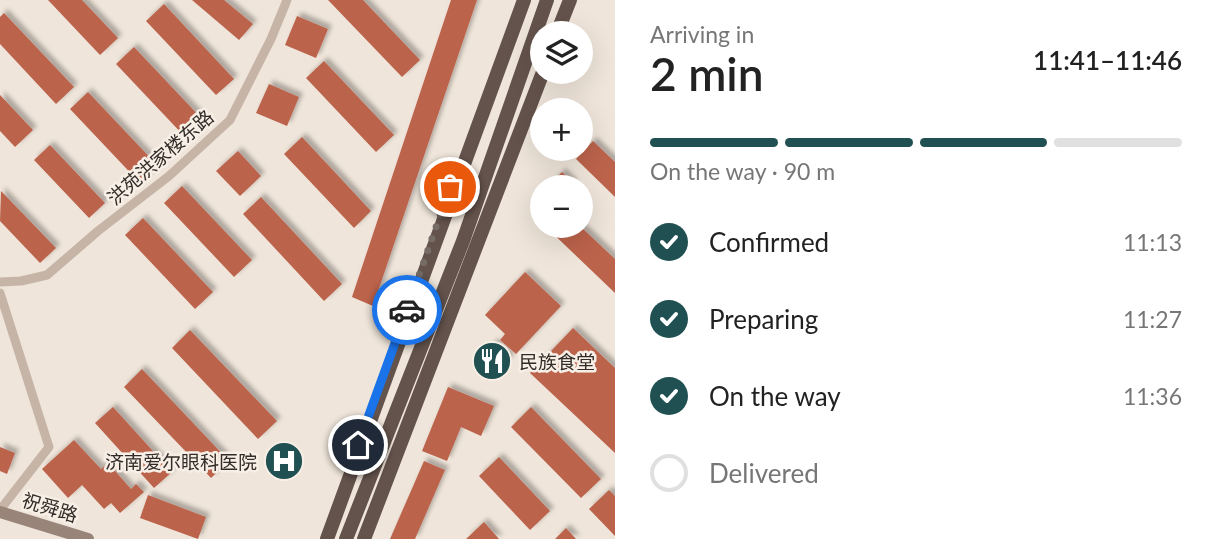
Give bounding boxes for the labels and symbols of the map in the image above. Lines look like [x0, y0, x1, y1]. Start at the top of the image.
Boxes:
street label: 洪苑洪家楼东路 [102, 105, 218, 209]
pin [420, 157, 480, 217]
courier [372, 275, 442, 345]
restaurant icon: 民族食堂 [471, 340, 513, 382]
place label: 民族食堂 [519, 350, 595, 373]
pin [328, 415, 388, 475]
hospital icon: 济南爱尔眼科医院 [263, 440, 305, 482]
place label: 济南爱尔眼科医院 [105, 450, 257, 473]
street label: 祝舜路 [19, 488, 81, 526]

